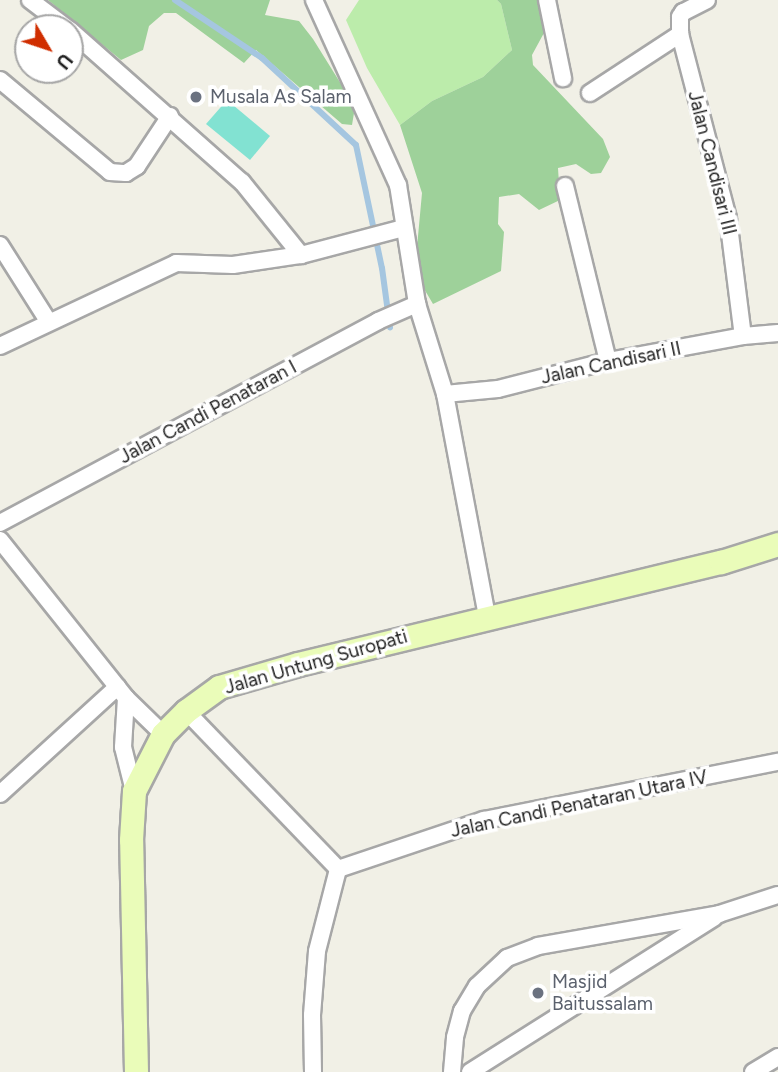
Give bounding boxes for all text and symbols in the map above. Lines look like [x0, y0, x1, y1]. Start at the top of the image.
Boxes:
north arrow [14, 14, 84, 84]
text: U [51, 49, 77, 74]
place label: Musala As Salam [210, 86, 352, 108]
marker: Musala As Salam [188, 89, 204, 105]
street label: Jalan Candisari III [683, 89, 741, 237]
street label: Jalan Candisari II [539, 337, 683, 389]
street label: Jalan Candi Penataran I [115, 356, 301, 468]
street label: Jalan Untung Suropati [222, 625, 410, 699]
street label: Jalan Candi Penataran Utara IV [449, 766, 709, 842]
place label: Masjid Baitussalam [552, 971, 653, 1015]
marker: Masjid Baitussalam [530, 985, 546, 1001]

